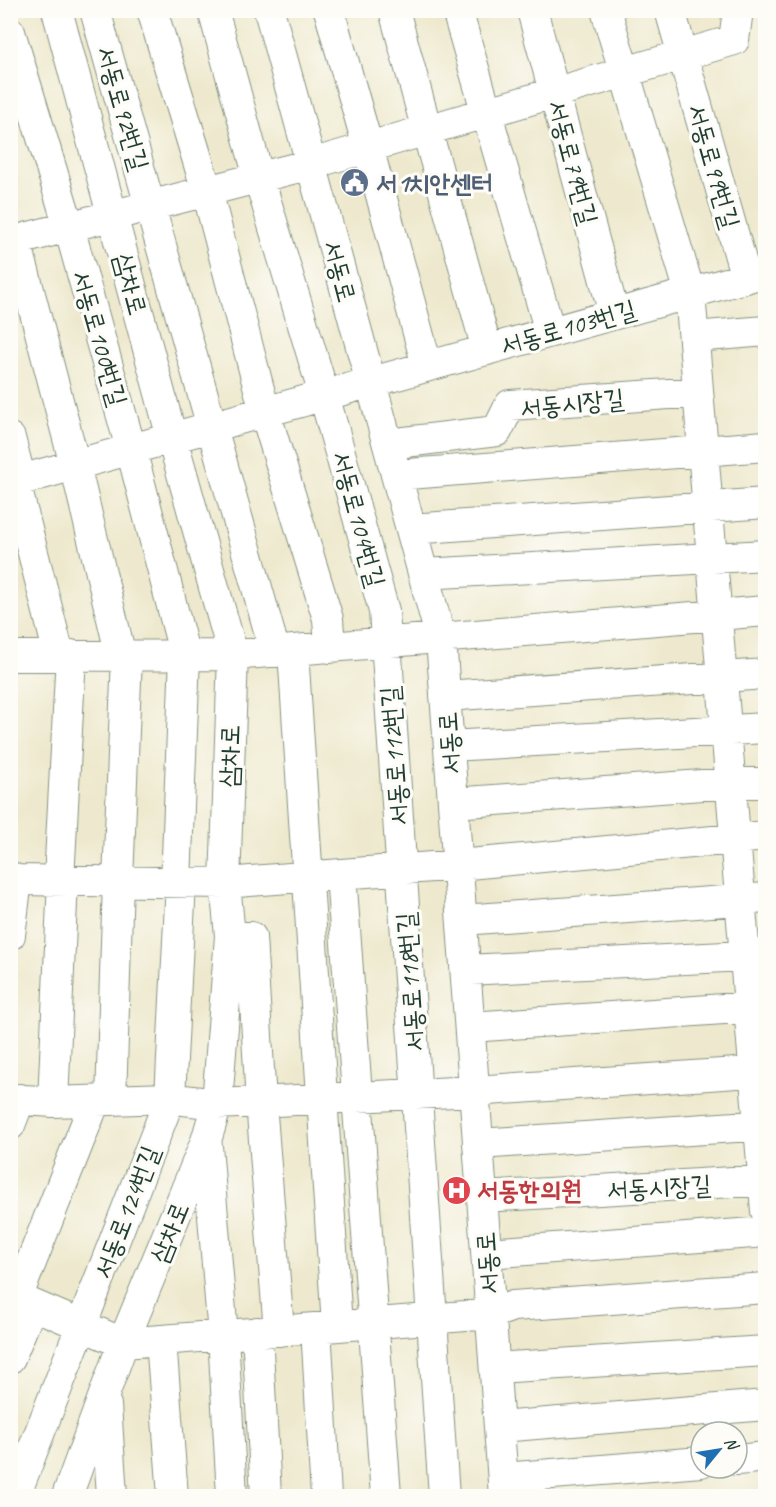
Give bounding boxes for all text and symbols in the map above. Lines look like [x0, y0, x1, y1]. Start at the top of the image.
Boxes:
street label: 서동로92번길 [89, 42, 156, 174]
street label: 서동로79번길 [540, 96, 605, 228]
street label: 서동로99번길 [680, 100, 747, 232]
public building icon: 서1치안센터 [339, 167, 371, 199]
place label: 서1치안센터 [376, 167, 492, 200]
street label: 서동로 [315, 237, 364, 306]
street label: 삼차로 [106, 250, 155, 319]
street label: 서동로100번길 [64, 266, 135, 410]
street label: 서동로103번길 [496, 292, 640, 363]
street label: 서동시장길 [518, 382, 626, 425]
street label: 서동로104번길 [324, 447, 393, 591]
street label: 서동로112번길 [373, 685, 416, 827]
street label: 서동로 [431, 711, 468, 775]
street label: 삼차로 [212, 724, 247, 788]
street label: 서동로118번길 [389, 911, 432, 1053]
street label: 서동로124번길 [86, 1141, 167, 1283]
street label: 서동시장길 [606, 1168, 712, 1207]
hospital icon: 서동한의원 [440, 1174, 472, 1206]
place label: 서동한의원 [477, 1174, 582, 1207]
street label: 삼차로 [142, 1197, 197, 1267]
street label: 서동로 [469, 1231, 506, 1295]
north arrow [689, 1420, 749, 1480]
text: N [720, 1434, 744, 1455]

